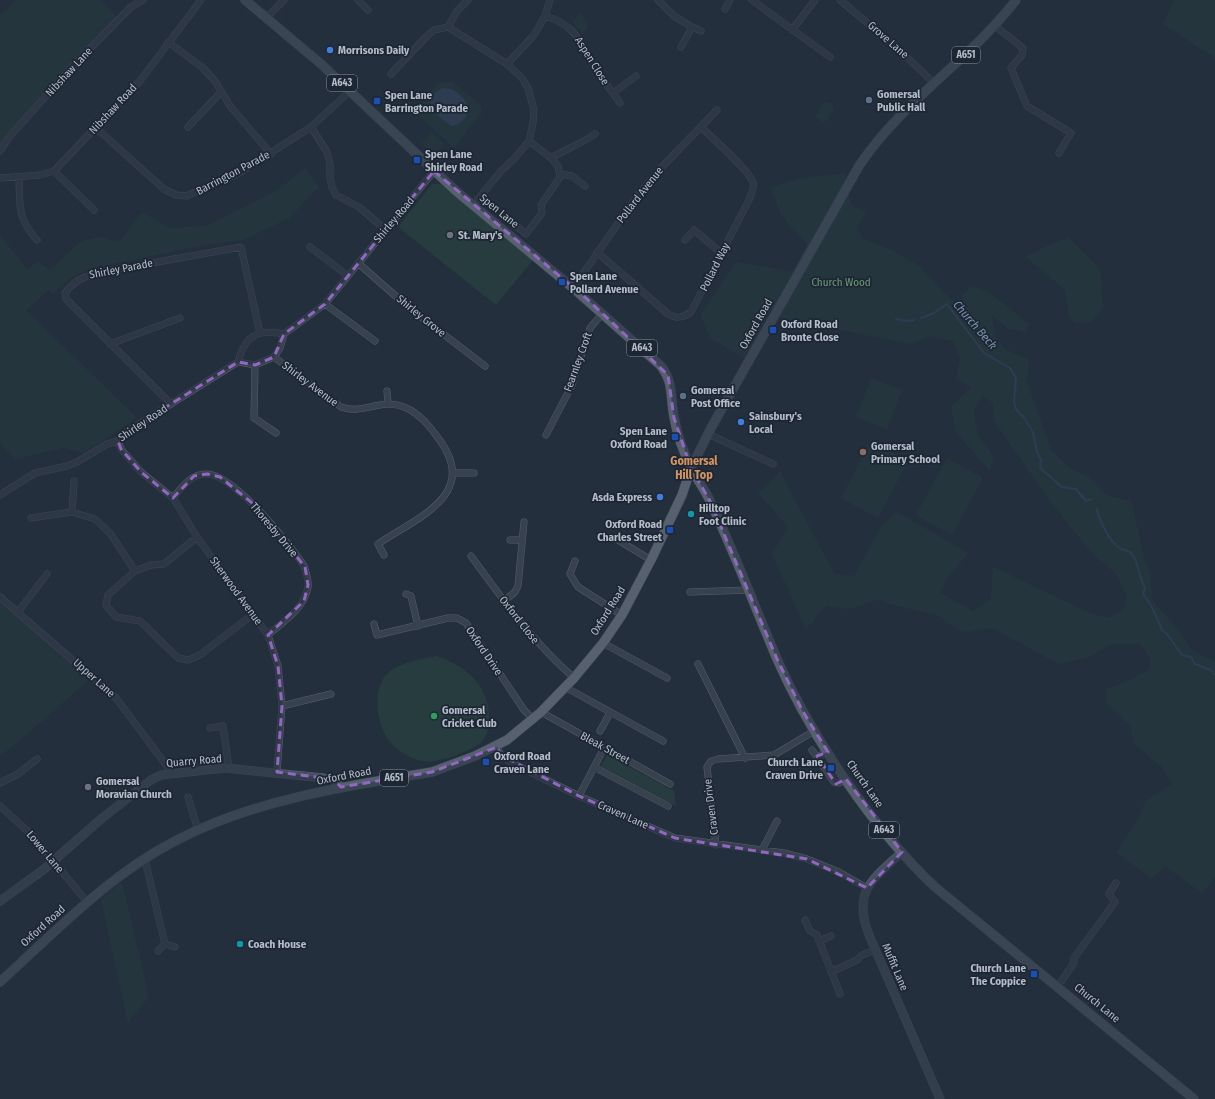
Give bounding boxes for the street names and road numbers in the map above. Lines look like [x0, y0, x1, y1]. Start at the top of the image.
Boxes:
street label: Grove Lane [865, 19, 911, 61]
street label: Aspen Close [572, 34, 612, 88]
street label: Nibshaw Lane [43, 45, 95, 99]
road number: A651 [952, 47, 980, 63]
road number: A643 [327, 75, 357, 91]
street label: Nibshaw Road [87, 81, 139, 137]
street label: Barrington Parade [194, 148, 272, 198]
street label: Pollard Avenue [614, 164, 666, 226]
street label: Spen Lane [477, 191, 521, 231]
street label: Shirley Road [371, 194, 417, 246]
street label: Pollard Way [697, 241, 733, 293]
street label: Shirley Parade [88, 256, 154, 282]
street label: Shirley Grove [394, 292, 448, 340]
street label: Oxford Road [737, 297, 775, 351]
street label: Fearnley Croft [561, 330, 595, 393]
road number: A643 [627, 340, 657, 356]
street label: Shirley Avenue [279, 359, 341, 409]
street label: Shirley Road [116, 402, 170, 444]
street label: Thoresby Drive [248, 500, 300, 560]
street label: Sherwood Avenue [207, 554, 265, 628]
street label: Oxford Road [588, 584, 628, 638]
street label: Oxford Close [496, 594, 542, 646]
street label: Oxford Drive [463, 624, 505, 678]
street label: Upper Lane [71, 656, 117, 700]
street label: Bleak Street [578, 729, 632, 767]
street label: Quarry Road [166, 752, 222, 770]
street label: Church Lane [844, 758, 886, 810]
street label: Oxford Road [316, 764, 372, 788]
road number: A651 [380, 770, 408, 786]
street label: Craven Drive [701, 778, 721, 836]
street label: Craven Lane [596, 798, 650, 832]
road number: A643 [869, 822, 899, 838]
street label: Lower Lane [24, 828, 66, 876]
street label: Oxford Road [18, 903, 68, 949]
street label: Muffit Lane [879, 941, 911, 993]
street label: Church Lane [1072, 981, 1122, 1025]

